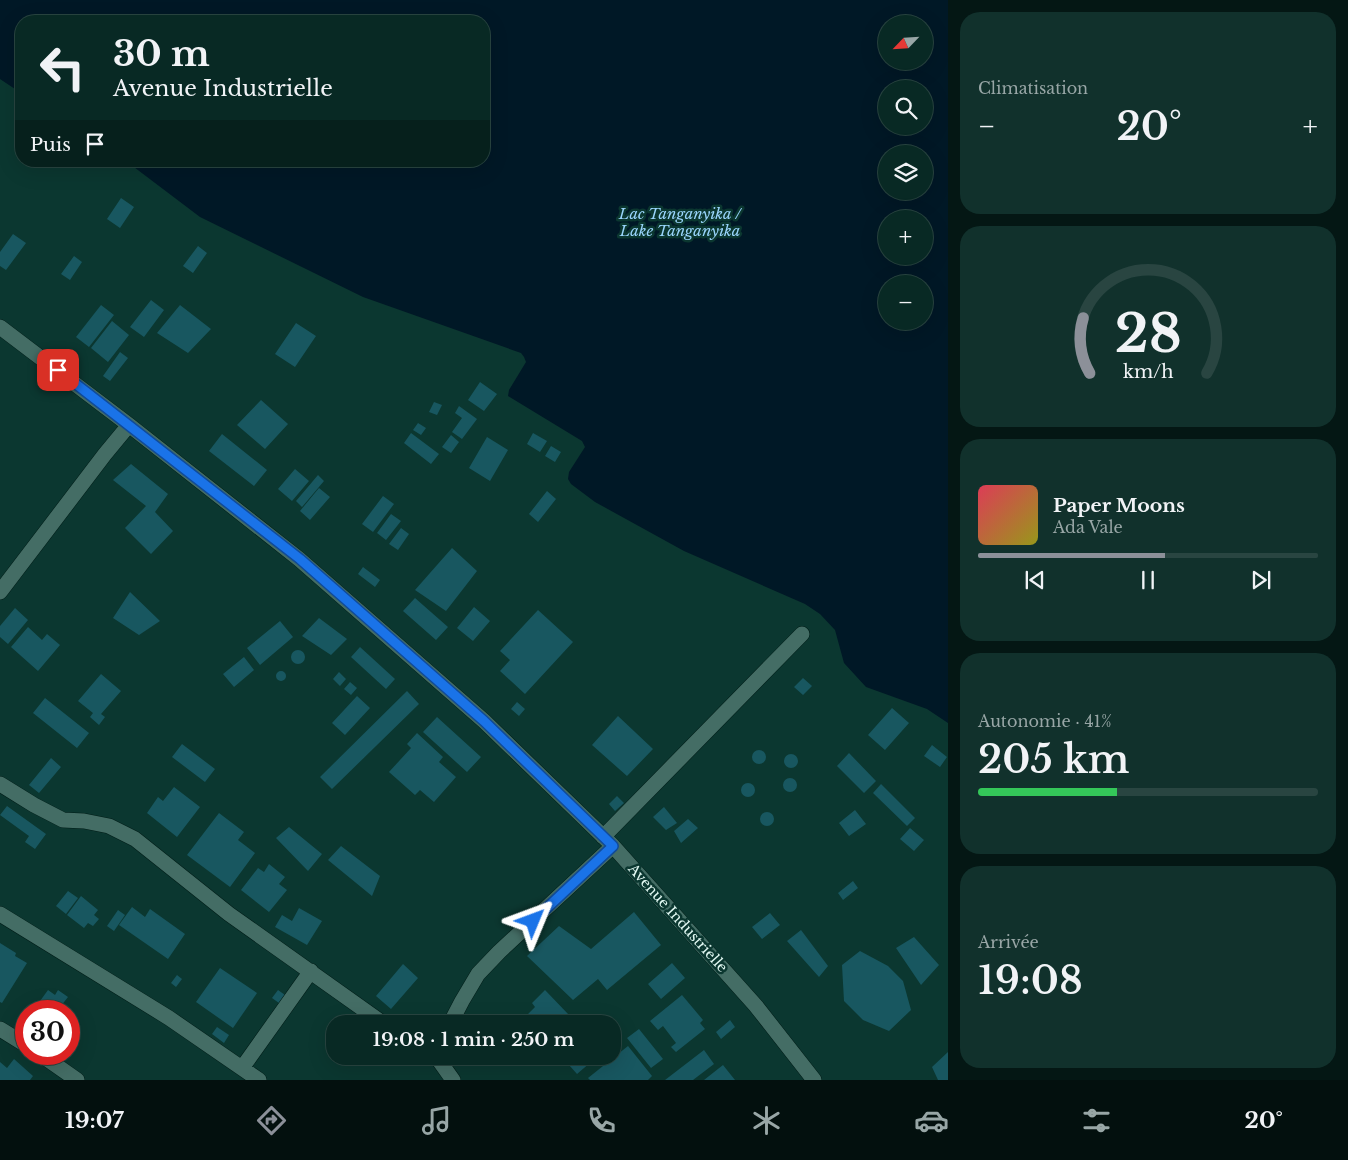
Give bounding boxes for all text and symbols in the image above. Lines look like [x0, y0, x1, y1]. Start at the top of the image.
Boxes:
north arrow [878, 15, 932, 70]
map controls [878, 15, 933, 330]
text: 30 m [113, 32, 210, 75]
icon: left [30, 35, 95, 100]
text: Avenue Industrielle [113, 75, 333, 102]
text: Climatisation [978, 78, 1088, 98]
button: search [878, 80, 933, 135]
text: 20° [1116, 103, 1182, 150]
text: − [978, 109, 996, 144]
text: + [1303, 109, 1318, 144]
icon: arrive [81, 130, 109, 158]
text: Puis [30, 133, 71, 156]
button: layers [878, 145, 933, 200]
water label: Lac Tanganyika / Lake Tanganyika [618, 204, 742, 240]
button: + [878, 210, 933, 265]
button: − [878, 275, 933, 330]
text: 28 [1115, 302, 1181, 366]
pin [37, 349, 79, 391]
icon: arrive [44, 356, 72, 384]
text: km/h [1123, 361, 1173, 383]
text: Paper Moons [1053, 494, 1185, 517]
text: Ada Vale [1053, 517, 1123, 537]
icon: previous [1021, 566, 1049, 594]
icon: pause [1134, 566, 1162, 594]
icon: next [1247, 566, 1275, 594]
text: Autonomie · 41% [978, 711, 1112, 731]
text: 205 km [978, 736, 1129, 783]
street label: Avenue Industrielle [624, 859, 731, 976]
position arrow [506, 894, 558, 946]
text: Arrivée [978, 932, 1039, 952]
text: 19:08 [978, 957, 1083, 1004]
speed limit sign: 30 [15, 1000, 80, 1065]
text: 19:08 · 1 min · 250 m [373, 1028, 574, 1051]
icon: directions [254, 1103, 289, 1138]
icon: music [419, 1103, 454, 1138]
icon: phone [584, 1103, 619, 1138]
icon: climate [749, 1103, 784, 1138]
icon: car [914, 1103, 949, 1138]
icon: filters [1079, 1103, 1114, 1138]
text: 19:07 [65, 1107, 124, 1134]
text: 20° [1245, 1107, 1283, 1134]

